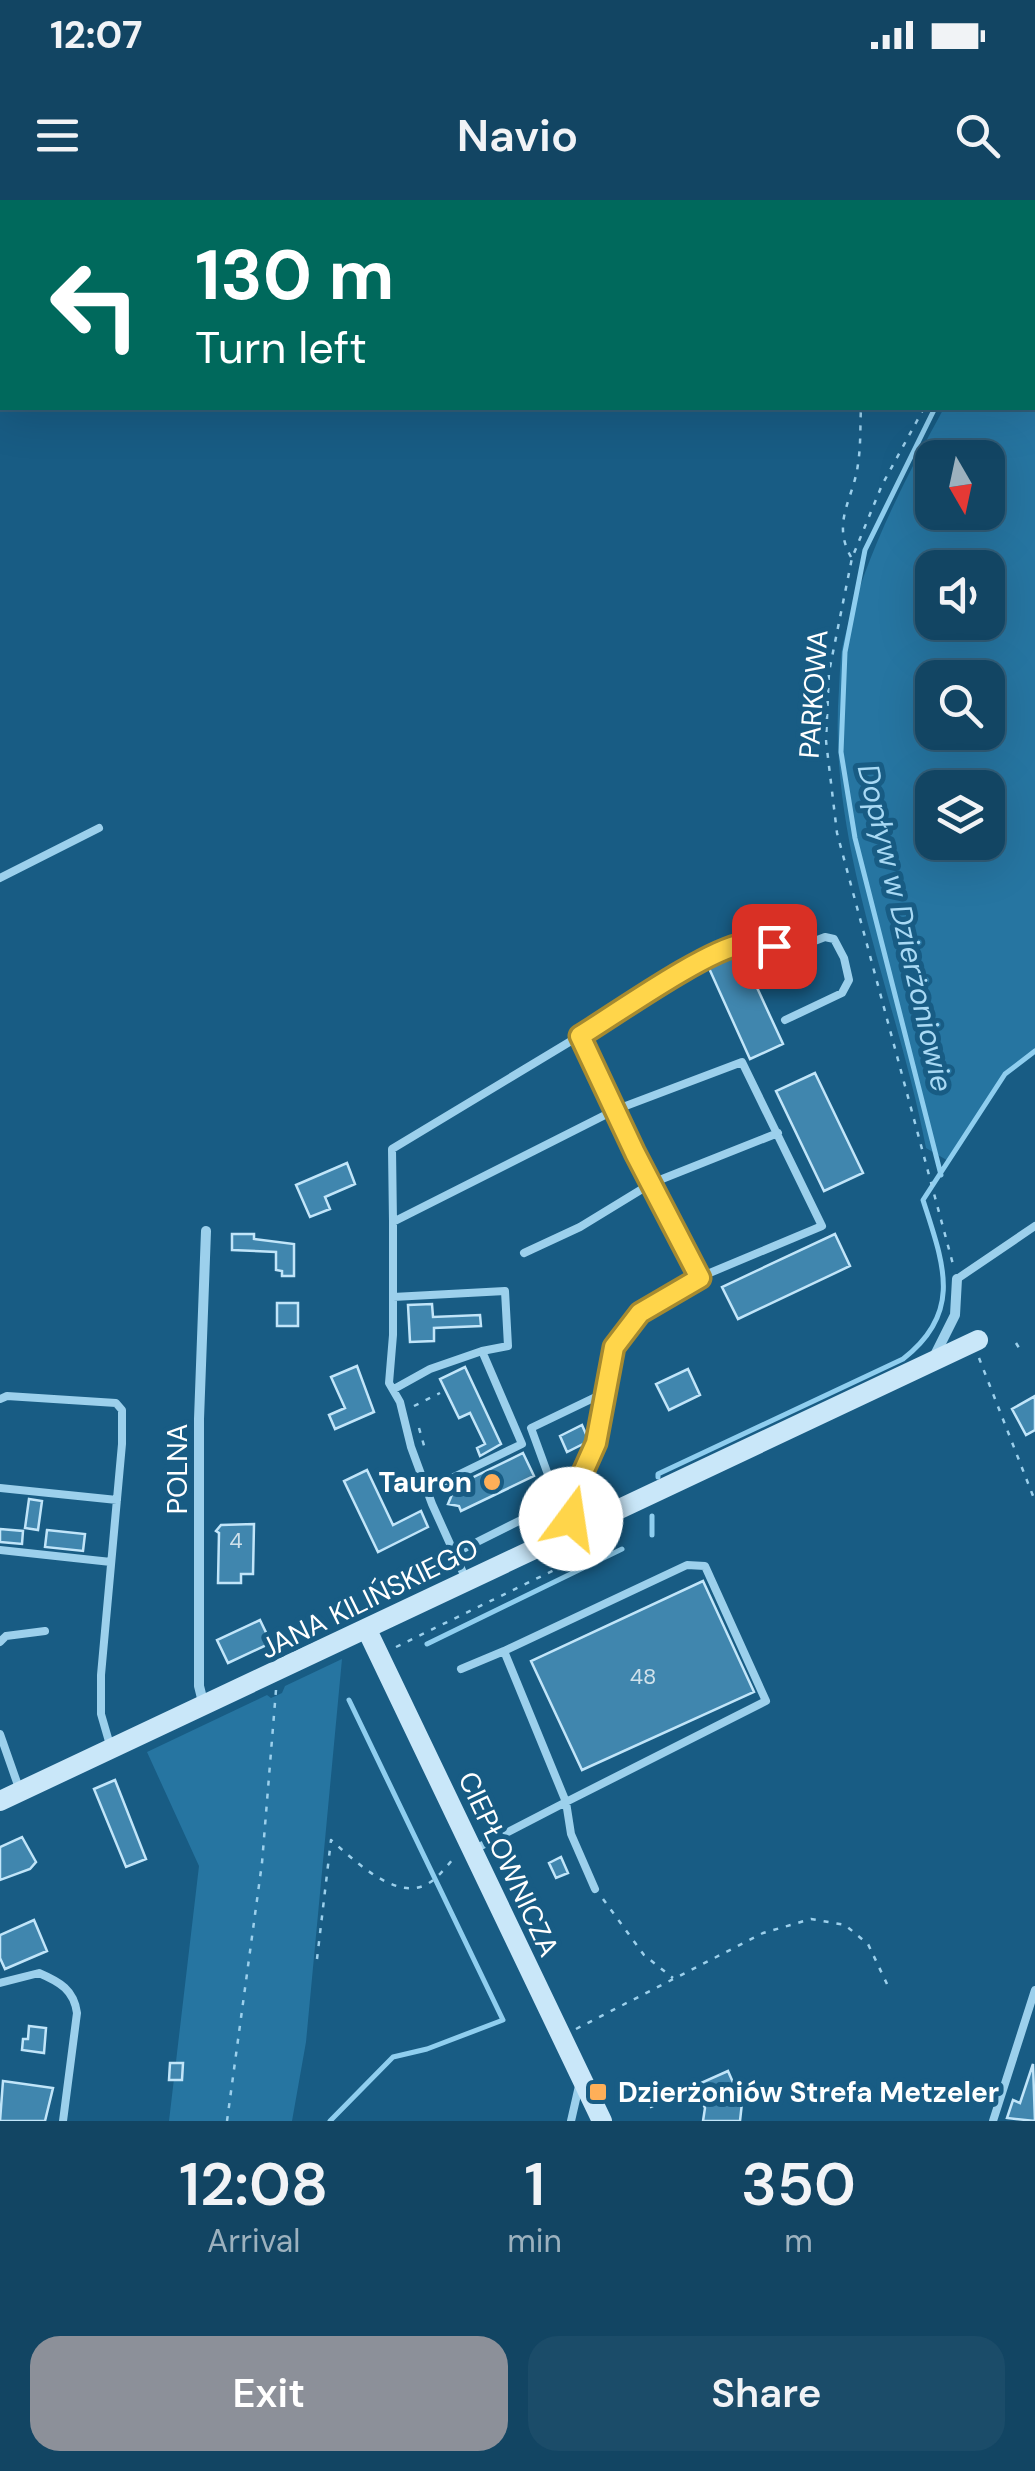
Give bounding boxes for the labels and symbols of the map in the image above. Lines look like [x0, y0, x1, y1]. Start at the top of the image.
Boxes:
north arrow [915, 440, 1005, 530]
street label: PARKOWA [791, 628, 836, 760]
water label: Dopływ w Dzierżoniowie [849, 760, 962, 1095]
pin [732, 904, 817, 989]
street label: POLNA [159, 1424, 196, 1514]
place label: Tauron [378, 1464, 472, 1501]
position arrow [519, 1467, 623, 1571]
marker: Tauron [481, 1471, 503, 1493]
house number: 4 [229, 1526, 243, 1555]
street label: JANA KILIŃSKIEGO [254, 1530, 485, 1667]
house number: 48 [630, 1662, 656, 1691]
street label: CIEPŁOWNICZA [449, 1766, 568, 1963]
place label: Dzierżoniów Strefa Metzeler [618, 2074, 999, 2111]
marker: Dzierżoniów Strefa Metzeler [587, 2081, 609, 2103]

